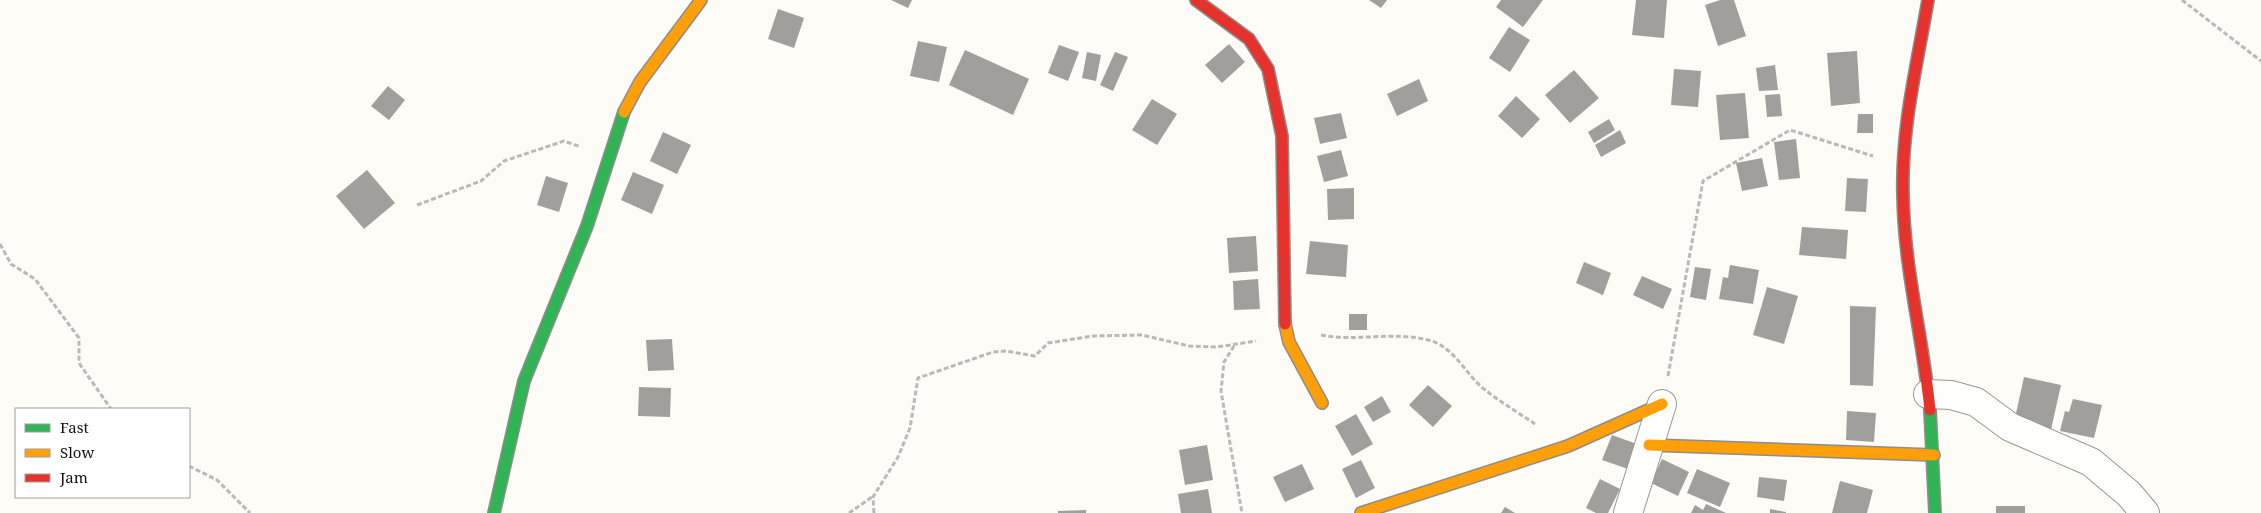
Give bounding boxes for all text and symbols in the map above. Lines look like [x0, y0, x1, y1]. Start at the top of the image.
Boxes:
legend [15, 408, 190, 498]
text: Fast [60, 417, 89, 437]
text: Slow [60, 442, 94, 462]
text: Jam [59, 467, 88, 487]

